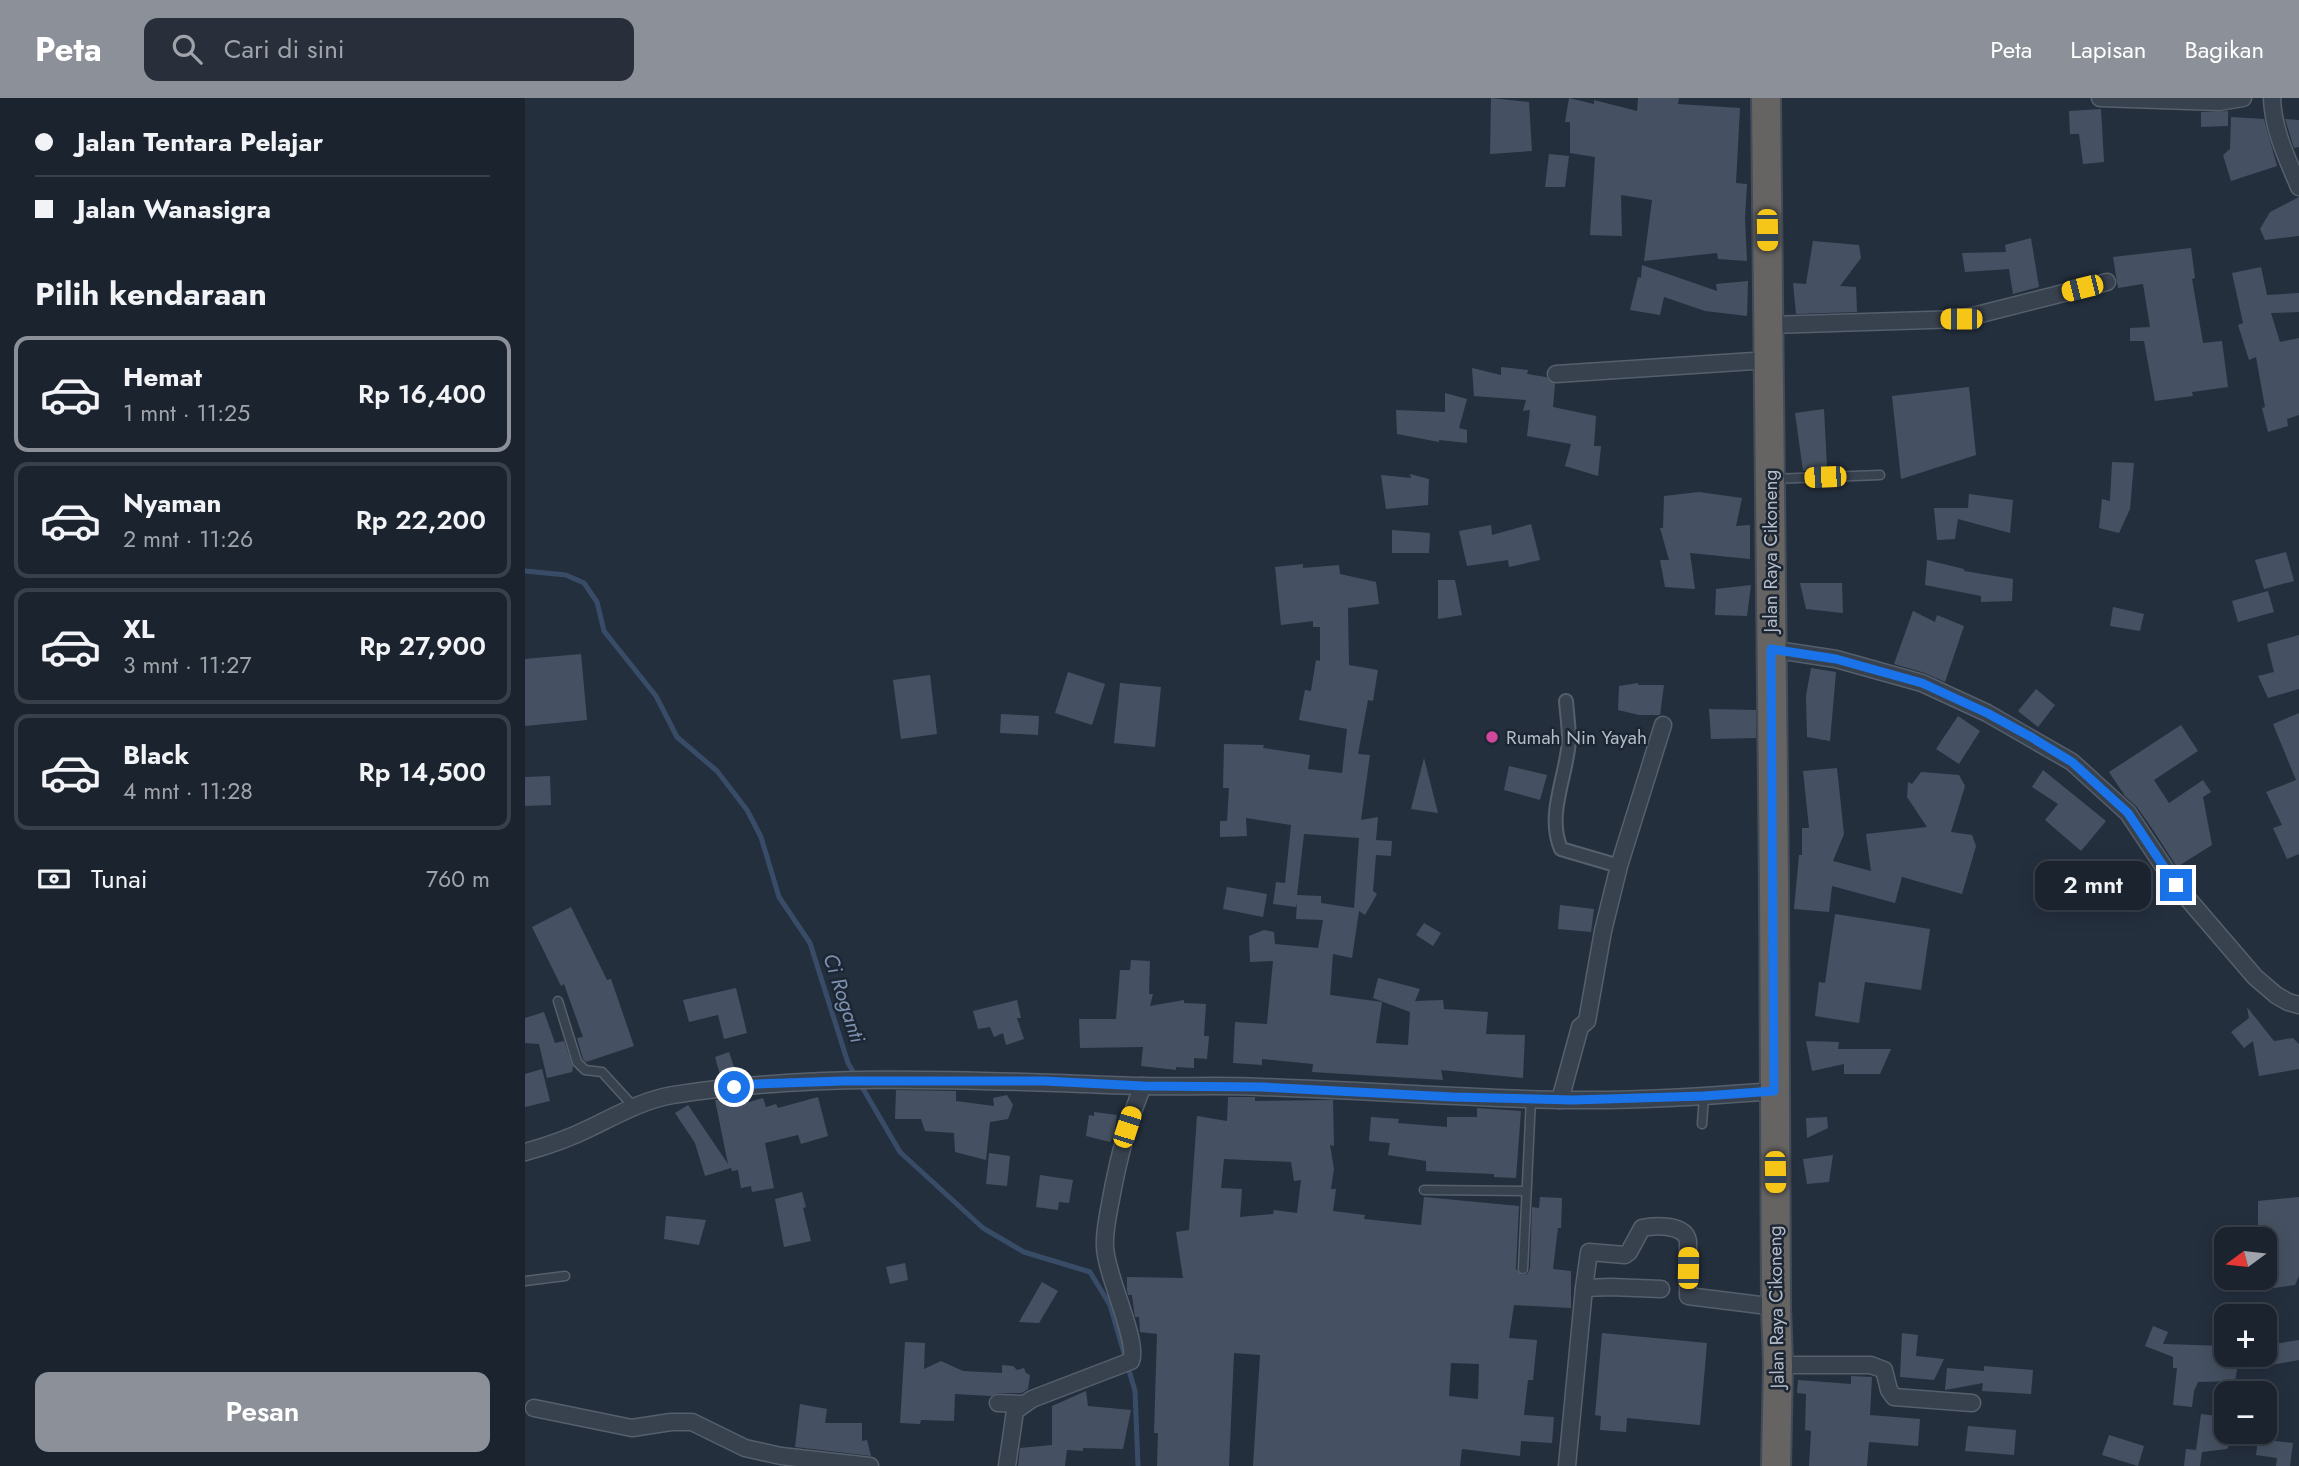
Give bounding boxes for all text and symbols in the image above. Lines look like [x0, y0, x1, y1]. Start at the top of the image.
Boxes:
search box [144, 18, 634, 81]
text: Peta [35, 26, 102, 73]
icon: search [168, 30, 206, 68]
text: Cari di sini [224, 30, 345, 68]
text: Peta [1990, 32, 2032, 67]
text: Lapisan [2070, 32, 2146, 67]
text: Bagikan [2184, 32, 2264, 67]
text: Jalan Tentara Pelajar [77, 123, 323, 161]
text: Jalan Wanasigra [77, 190, 271, 228]
car [1757, 209, 1778, 251]
text: Pilih kendaraan [35, 271, 267, 317]
car [2060, 273, 2105, 303]
car [1941, 309, 1983, 330]
text: Hemat [123, 358, 202, 396]
icon: car [39, 363, 102, 426]
text: Rp 16,400 [358, 375, 486, 413]
text: 1 mnt · 11:25 [123, 396, 250, 430]
car [1804, 466, 1847, 488]
street label: Jalan Raya Cikoneng [1757, 470, 1784, 635]
text: Nyaman [123, 484, 222, 522]
icon: car [39, 489, 102, 552]
text: Rp 22,200 [356, 501, 486, 539]
text: 2 mnt · 11:26 [123, 522, 253, 556]
text: XL [123, 610, 155, 648]
icon: car [39, 615, 102, 678]
text: Rp 27,900 [359, 627, 486, 665]
text: 3 mnt · 11:27 [123, 648, 251, 682]
place label: Rumah Nin Yayah [1506, 724, 1647, 751]
marker: Rumah Nin Yayah [1484, 729, 1500, 745]
text: Black [123, 736, 189, 774]
icon: car [39, 741, 102, 804]
text: Rp 14,500 [359, 753, 486, 791]
text: 4 mnt · 11:28 [123, 774, 253, 808]
icon: cash [35, 860, 73, 898]
text: Tunai [91, 860, 148, 898]
callout: 2 mnt [2036, 860, 2151, 910]
text: 760 m [426, 862, 490, 896]
text: 2 mnt [2063, 868, 2123, 902]
route end [2160, 869, 2192, 901]
water label: Ci Roganti [815, 950, 873, 1047]
route start [718, 1071, 750, 1103]
car [1111, 1104, 1144, 1150]
car [1765, 1151, 1786, 1193]
street label: Jalan Raya Cikoneng [1761, 1225, 1791, 1392]
north arrow [2214, 1227, 2277, 1290]
map controls [2214, 1227, 2277, 1444]
car [1678, 1247, 1699, 1289]
button: + [2214, 1304, 2277, 1367]
button: Pesan [35, 1372, 490, 1452]
button: − [2214, 1381, 2277, 1444]

